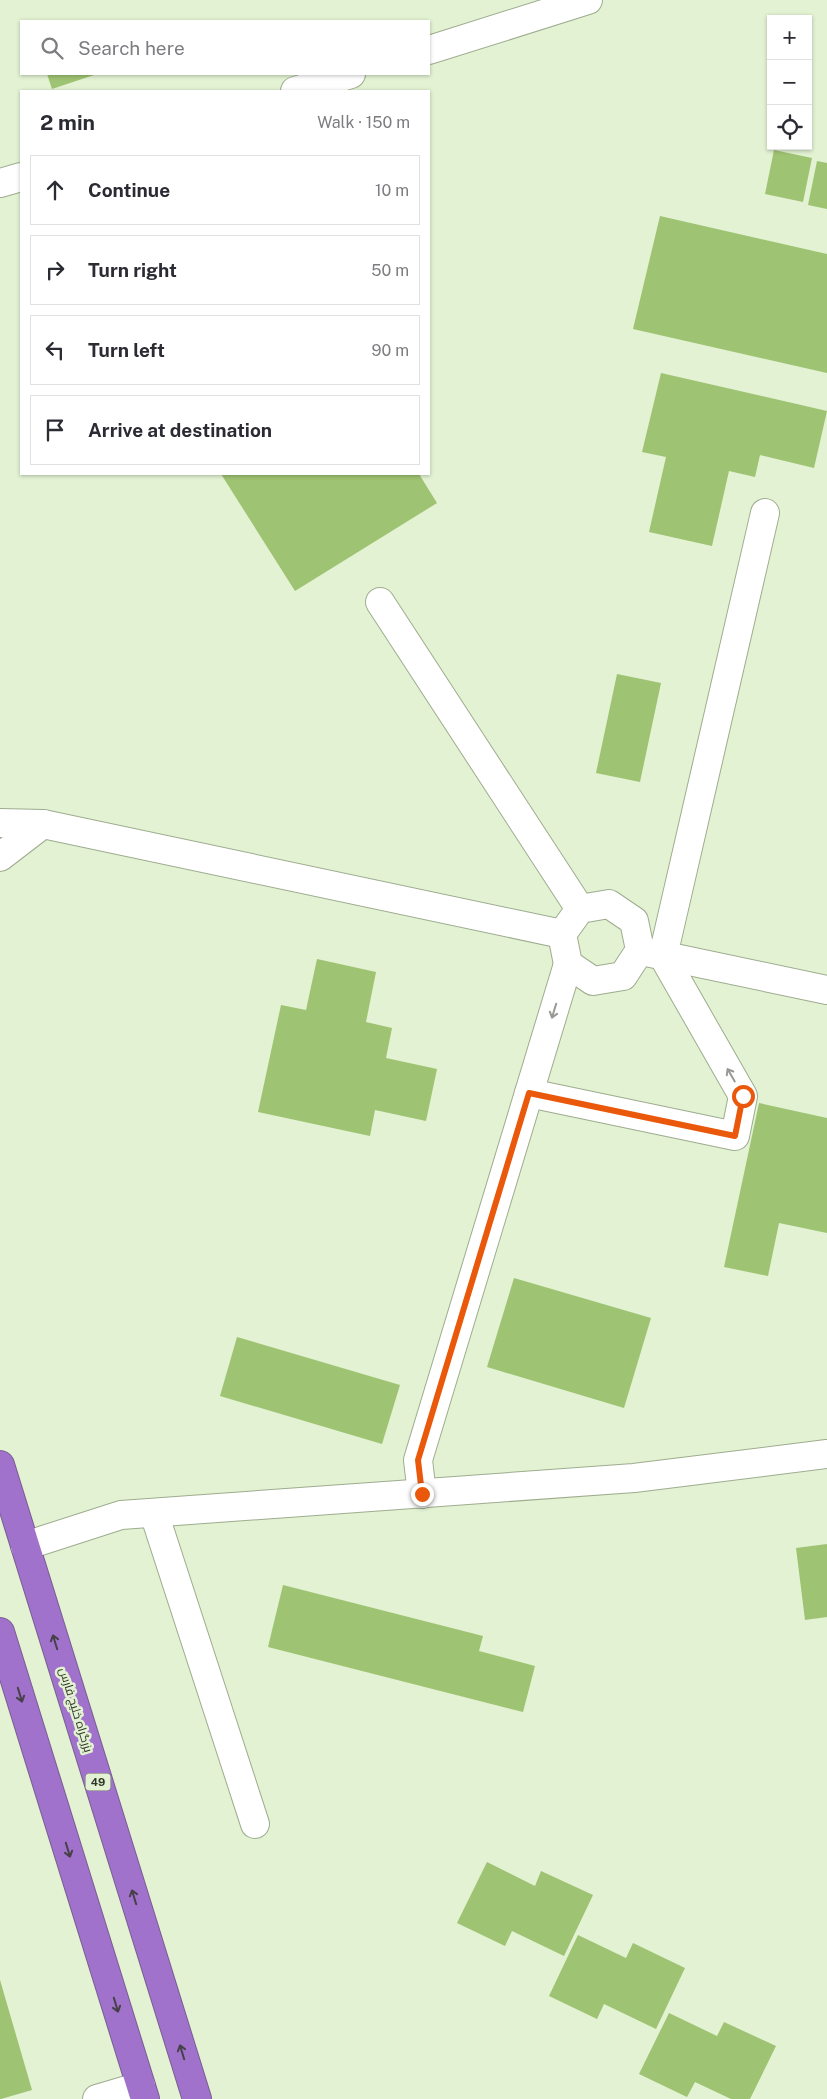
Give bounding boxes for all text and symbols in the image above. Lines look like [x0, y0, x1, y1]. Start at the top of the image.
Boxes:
map controls [767, 15, 812, 150]
button: + [767, 15, 812, 60]
search box [20, 20, 430, 75]
icon: search [38, 34, 66, 62]
text: Search here [78, 37, 185, 59]
button: − [767, 60, 812, 105]
button: locate [767, 105, 812, 150]
text: 2 min [40, 110, 95, 135]
text: Walk · 150 m [317, 113, 410, 132]
icon: ahead [41, 176, 69, 204]
text: Continue [88, 179, 170, 201]
text: 10 m [375, 181, 409, 200]
icon: right [41, 256, 69, 284]
text: Turn right [88, 259, 177, 281]
text: 50 m [371, 261, 409, 280]
icon: left [41, 336, 69, 364]
text: Turn left [88, 339, 165, 361]
text: 90 m [372, 341, 409, 360]
icon: arrive [41, 416, 69, 444]
text: Arrive at destination [88, 419, 272, 441]
one-way arrow [548, 1002, 558, 1018]
one-way arrow [726, 1068, 736, 1083]
route start [732, 1085, 755, 1108]
route end [411, 1483, 434, 1506]
one-way arrow [49, 1634, 59, 1650]
street label: بزرگراه خلیج فارس [56, 1666, 96, 1754]
one-way arrow [15, 1687, 25, 1703]
road number: 49 [86, 1774, 110, 1790]
one-way arrow [63, 1842, 73, 1858]
one-way arrow [129, 1890, 139, 1906]
one-way arrow [112, 1997, 121, 2013]
one-way arrow [177, 2045, 187, 2061]

